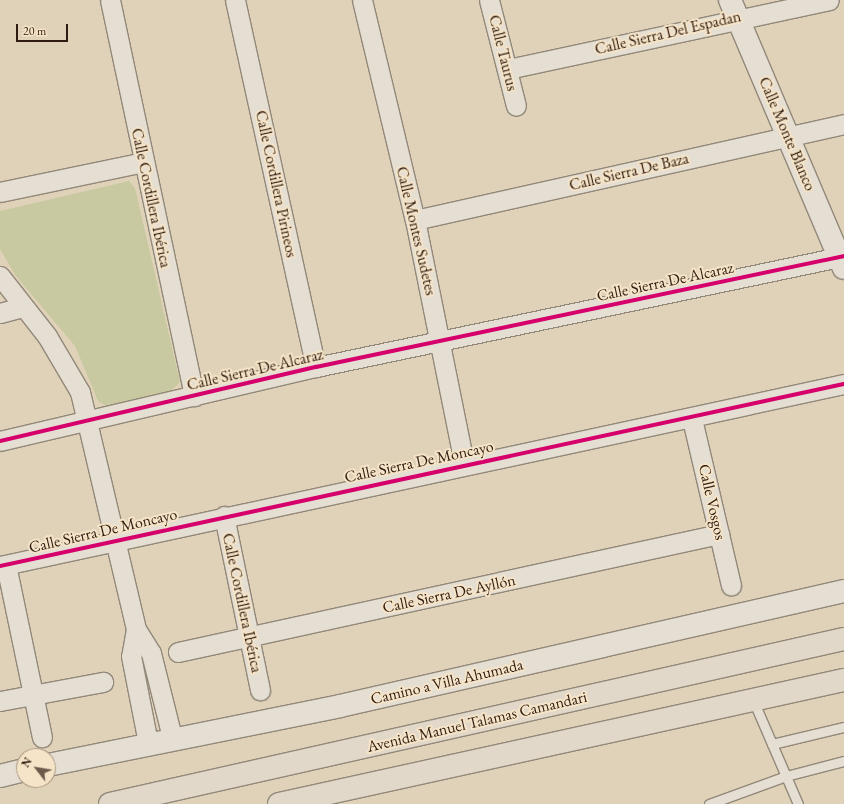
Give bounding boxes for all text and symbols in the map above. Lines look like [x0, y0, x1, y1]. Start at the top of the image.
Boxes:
street label: Calle Sierra Del Espadan [593, 7, 743, 59]
street label: Calle Taurus [484, 13, 522, 93]
scale bar [18, 16, 70, 42]
text: 20 m [23, 23, 46, 39]
street label: Calle Monte Blanco [754, 74, 820, 194]
street label: Calle Cordillera Pirineos [251, 109, 301, 259]
street label: Calle Cordillera Ibérica [127, 126, 175, 270]
street label: Calle Sierra De Baza [567, 149, 691, 195]
street label: Calle Montes Sudetes [392, 165, 440, 297]
street label: Calle Sierra De Alcaraz [595, 258, 735, 306]
street label: Calle Sierra De Alcaraz [185, 345, 325, 395]
street label: Calle Sierra De Moncayo [343, 437, 495, 487]
street label: Calle Vosgos [694, 462, 730, 542]
street label: Calle Sierra De Moncayo [27, 505, 179, 557]
street label: Calle Cordillera Ibérica [218, 531, 266, 675]
street label: Calle Sierra De Ayllón [381, 571, 517, 617]
street label: Camino a Villa Ahumada [369, 655, 525, 709]
street label: Avenida Manuel Talamas Camandari [365, 687, 589, 757]
north arrow [16, 748, 56, 788]
text: N [18, 755, 35, 770]

